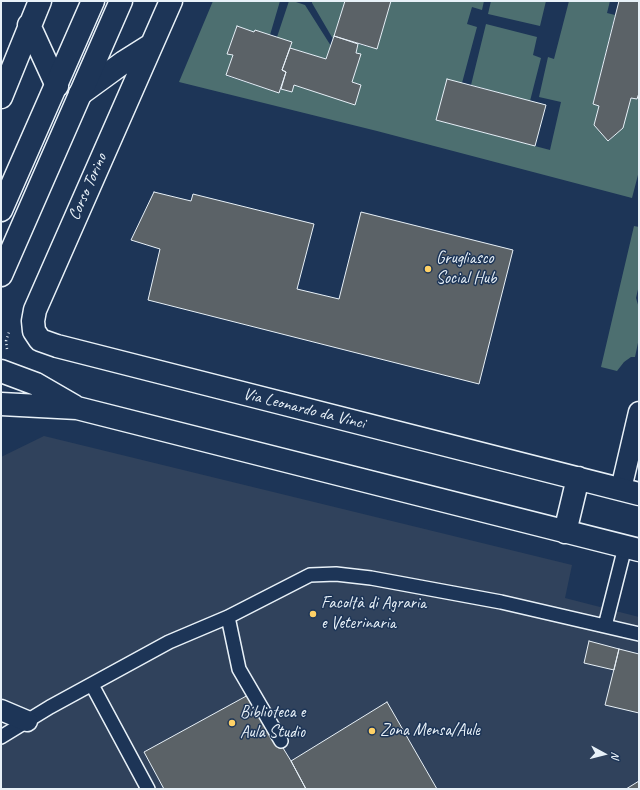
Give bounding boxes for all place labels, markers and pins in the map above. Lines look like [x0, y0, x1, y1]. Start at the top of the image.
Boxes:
place label: Grugliasco Social Hub [436, 249, 496, 289]
marker: Grugliasco Social Hub [423, 264, 433, 274]
place label: Facoltà di Agraria e Veterinaria [321, 594, 426, 634]
marker: Facoltà di Agraria e Veterinaria [308, 609, 318, 619]
place label: Biblioteca e Aula Studio [240, 703, 305, 743]
marker: Biblioteca e Aula Studio [227, 718, 237, 728]
place label: Zona Mensa/Aule [380, 721, 480, 741]
marker: Zona Mensa/Aule [367, 726, 377, 736]

